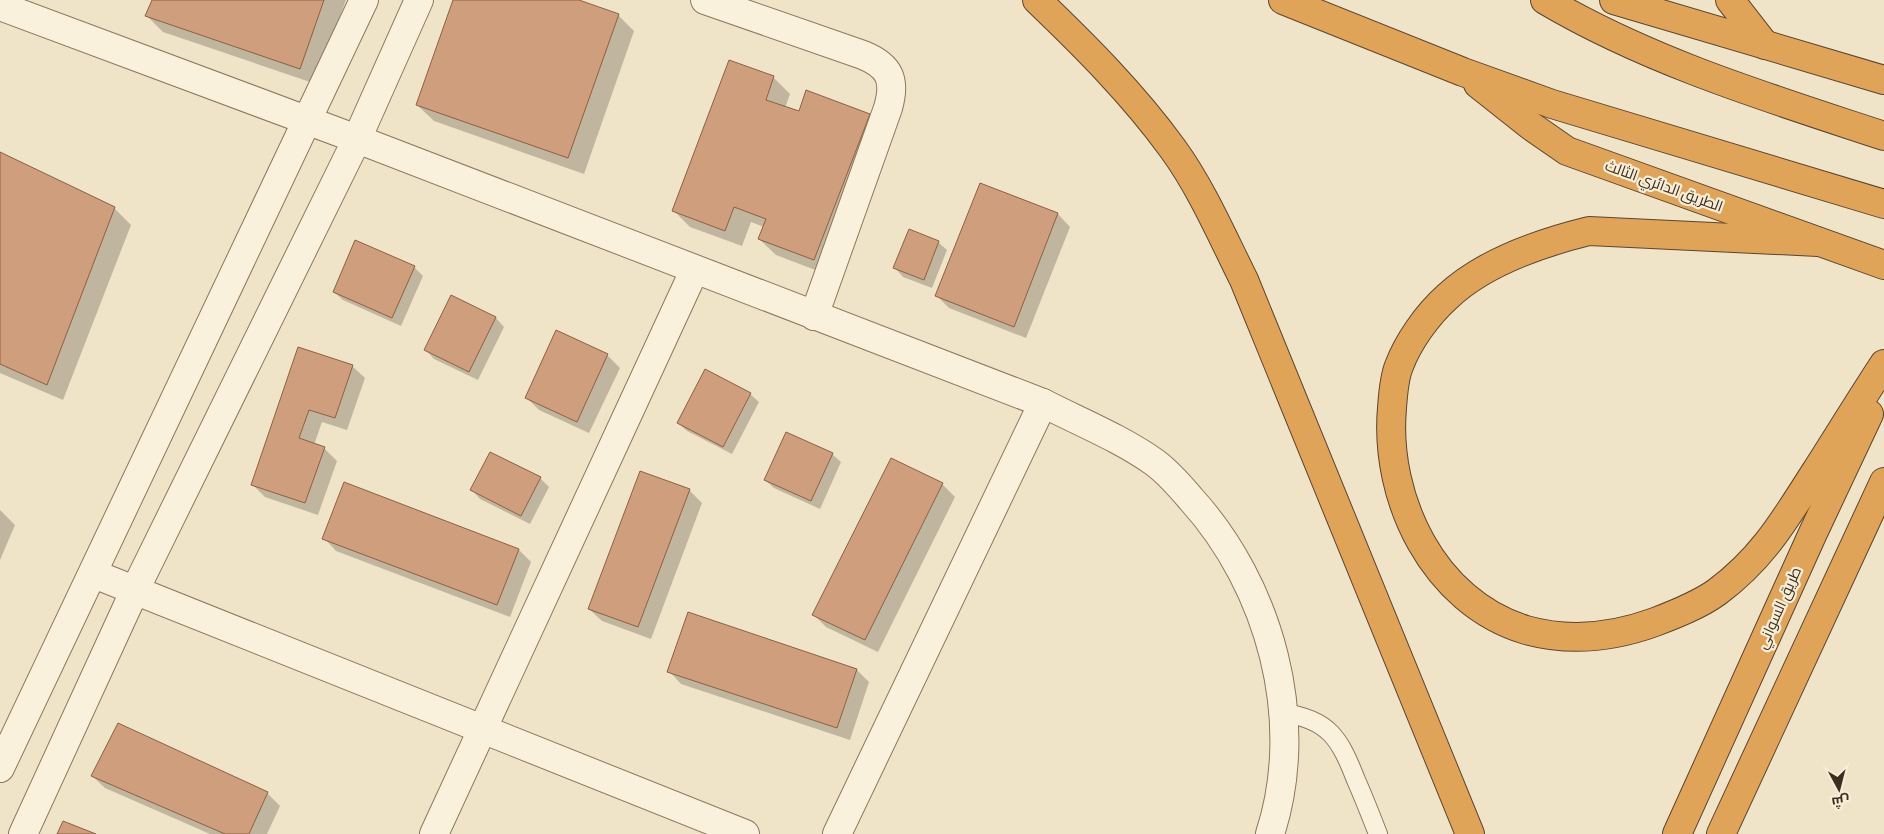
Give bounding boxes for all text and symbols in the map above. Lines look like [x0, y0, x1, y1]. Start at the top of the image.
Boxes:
street label: الطريق الدائري الثالث [1602, 156, 1725, 218]
street label: طريق السواني [1753, 564, 1808, 653]
north arrow [1814, 764, 1864, 814]
text: ش [1831, 792, 1850, 811]

